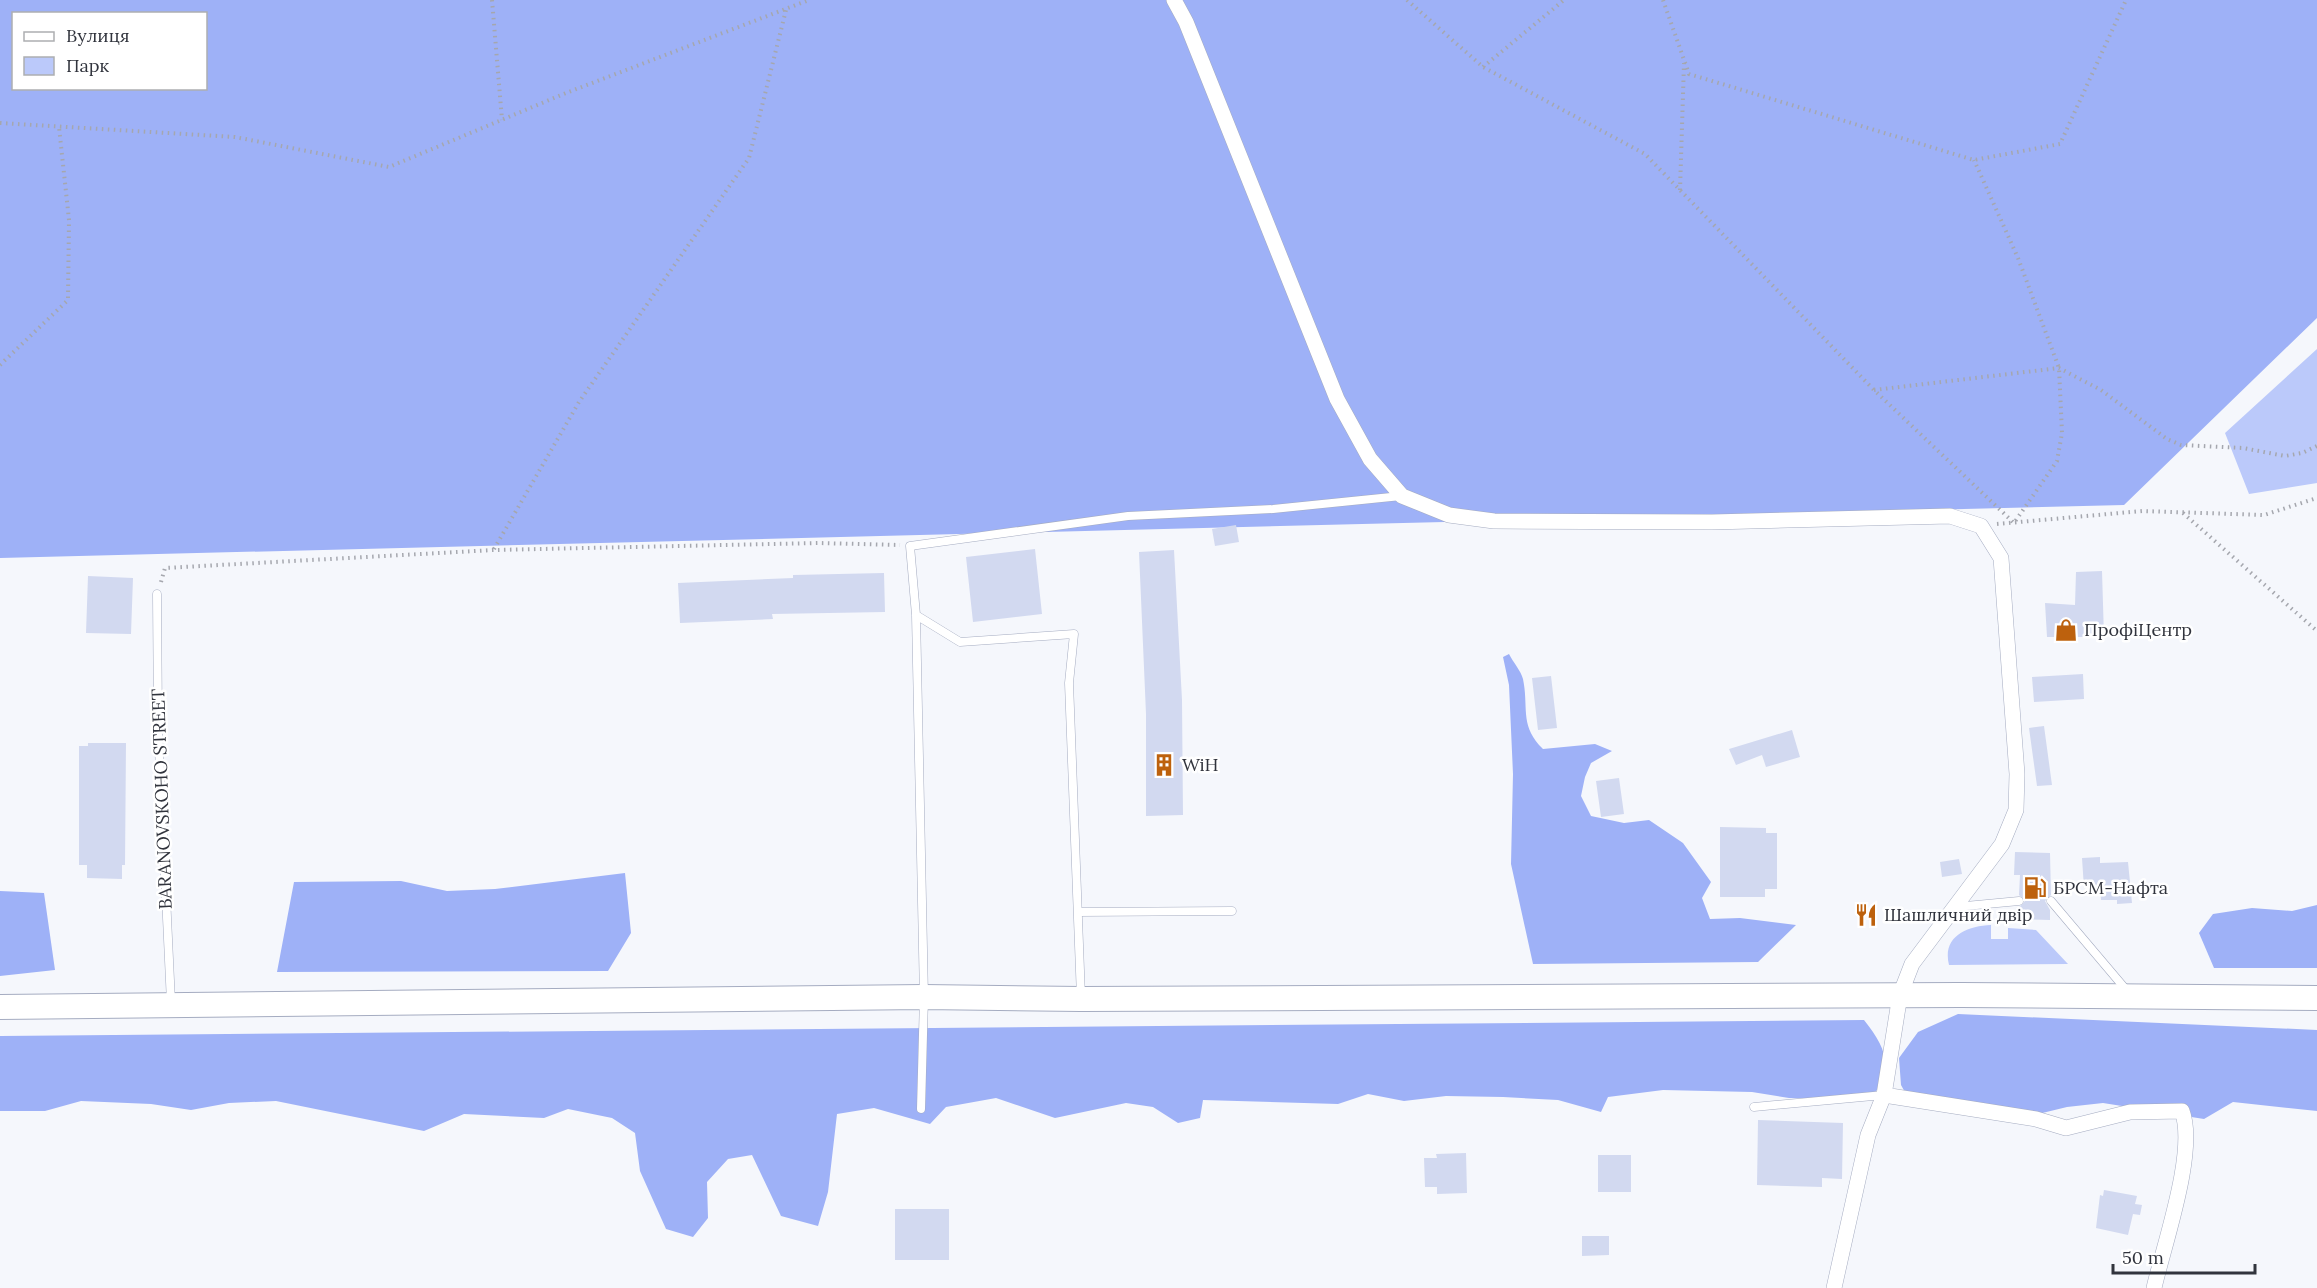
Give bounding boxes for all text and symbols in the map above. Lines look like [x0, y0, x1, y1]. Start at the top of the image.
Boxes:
legend [12, 12, 207, 90]
text: Вулиця [66, 24, 129, 47]
text: Парк [66, 54, 110, 77]
shop icon: ПрофіЦентр [2053, 617, 2079, 643]
place label: ПрофіЦентр [2084, 618, 2192, 641]
street label: BARANOVSKOHO STREET [146, 688, 177, 910]
building icon: WiH [1151, 752, 1177, 778]
place label: WiH [1182, 753, 1219, 776]
fuel station icon: БРСМ-Нафта [2022, 875, 2048, 901]
place label: БРСМ-Нафта [2053, 876, 2168, 899]
restaurant icon: Шашличний двір [1853, 902, 1879, 928]
place label: Шашличний двір [1884, 903, 2032, 926]
scale bar [2113, 1237, 2256, 1275]
text: 50 m [2122, 1246, 2164, 1269]

